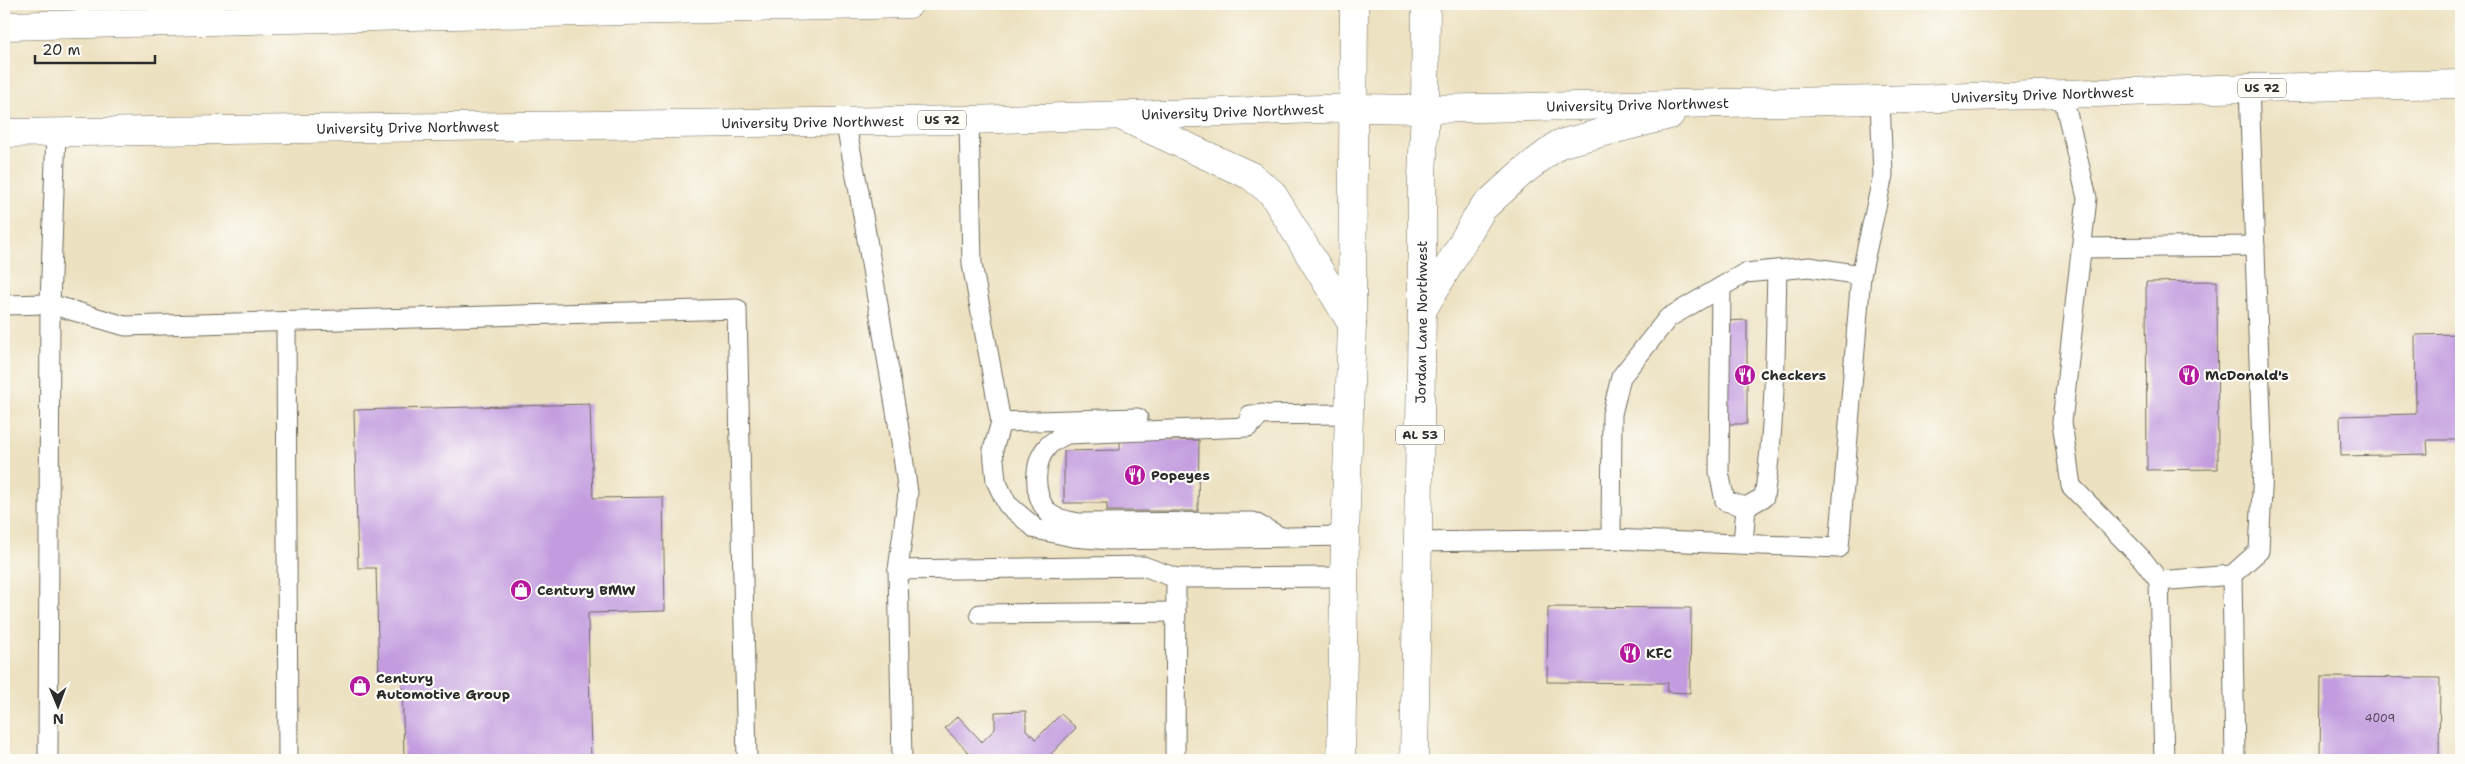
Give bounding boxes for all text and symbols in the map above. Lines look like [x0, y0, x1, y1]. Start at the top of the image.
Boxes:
scale bar [35, 32, 155, 64]
text: 20 m [42, 40, 81, 60]
road number: US 72 [2238, 78, 2286, 98]
street label: University Drive Northwest [1951, 83, 2134, 107]
street label: University Drive Northwest [1546, 94, 1729, 116]
street label: University Drive Northwest [1141, 100, 1324, 124]
road number: US 72 [918, 110, 966, 130]
street label: University Drive Northwest [721, 112, 904, 132]
street label: University Drive Northwest [316, 117, 499, 138]
street label: Jordan Lane Northwest [1411, 241, 1431, 404]
restaurant icon: Checkers [1733, 363, 1757, 387]
restaurant icon: McDonald's [2177, 363, 2201, 387]
place label: Checkers [1761, 366, 1826, 384]
place label: McDonald's [2205, 366, 2289, 384]
road number: AL 53 [1396, 426, 1444, 444]
restaurant icon: Popeyes [1123, 463, 1147, 487]
place label: Popeyes [1151, 466, 1210, 484]
shop icon: Century BMW [509, 578, 533, 602]
place label: Century BMW [537, 581, 636, 599]
restaurant icon: KFC [1618, 641, 1642, 665]
place label: KFC [1646, 644, 1672, 662]
place label: Century Automotive Group [376, 669, 510, 703]
shop icon: Century Automotive Group [348, 674, 372, 698]
north arrow [32, 682, 82, 732]
text: N [53, 710, 64, 728]
house number: 4009 [2365, 711, 2395, 726]

